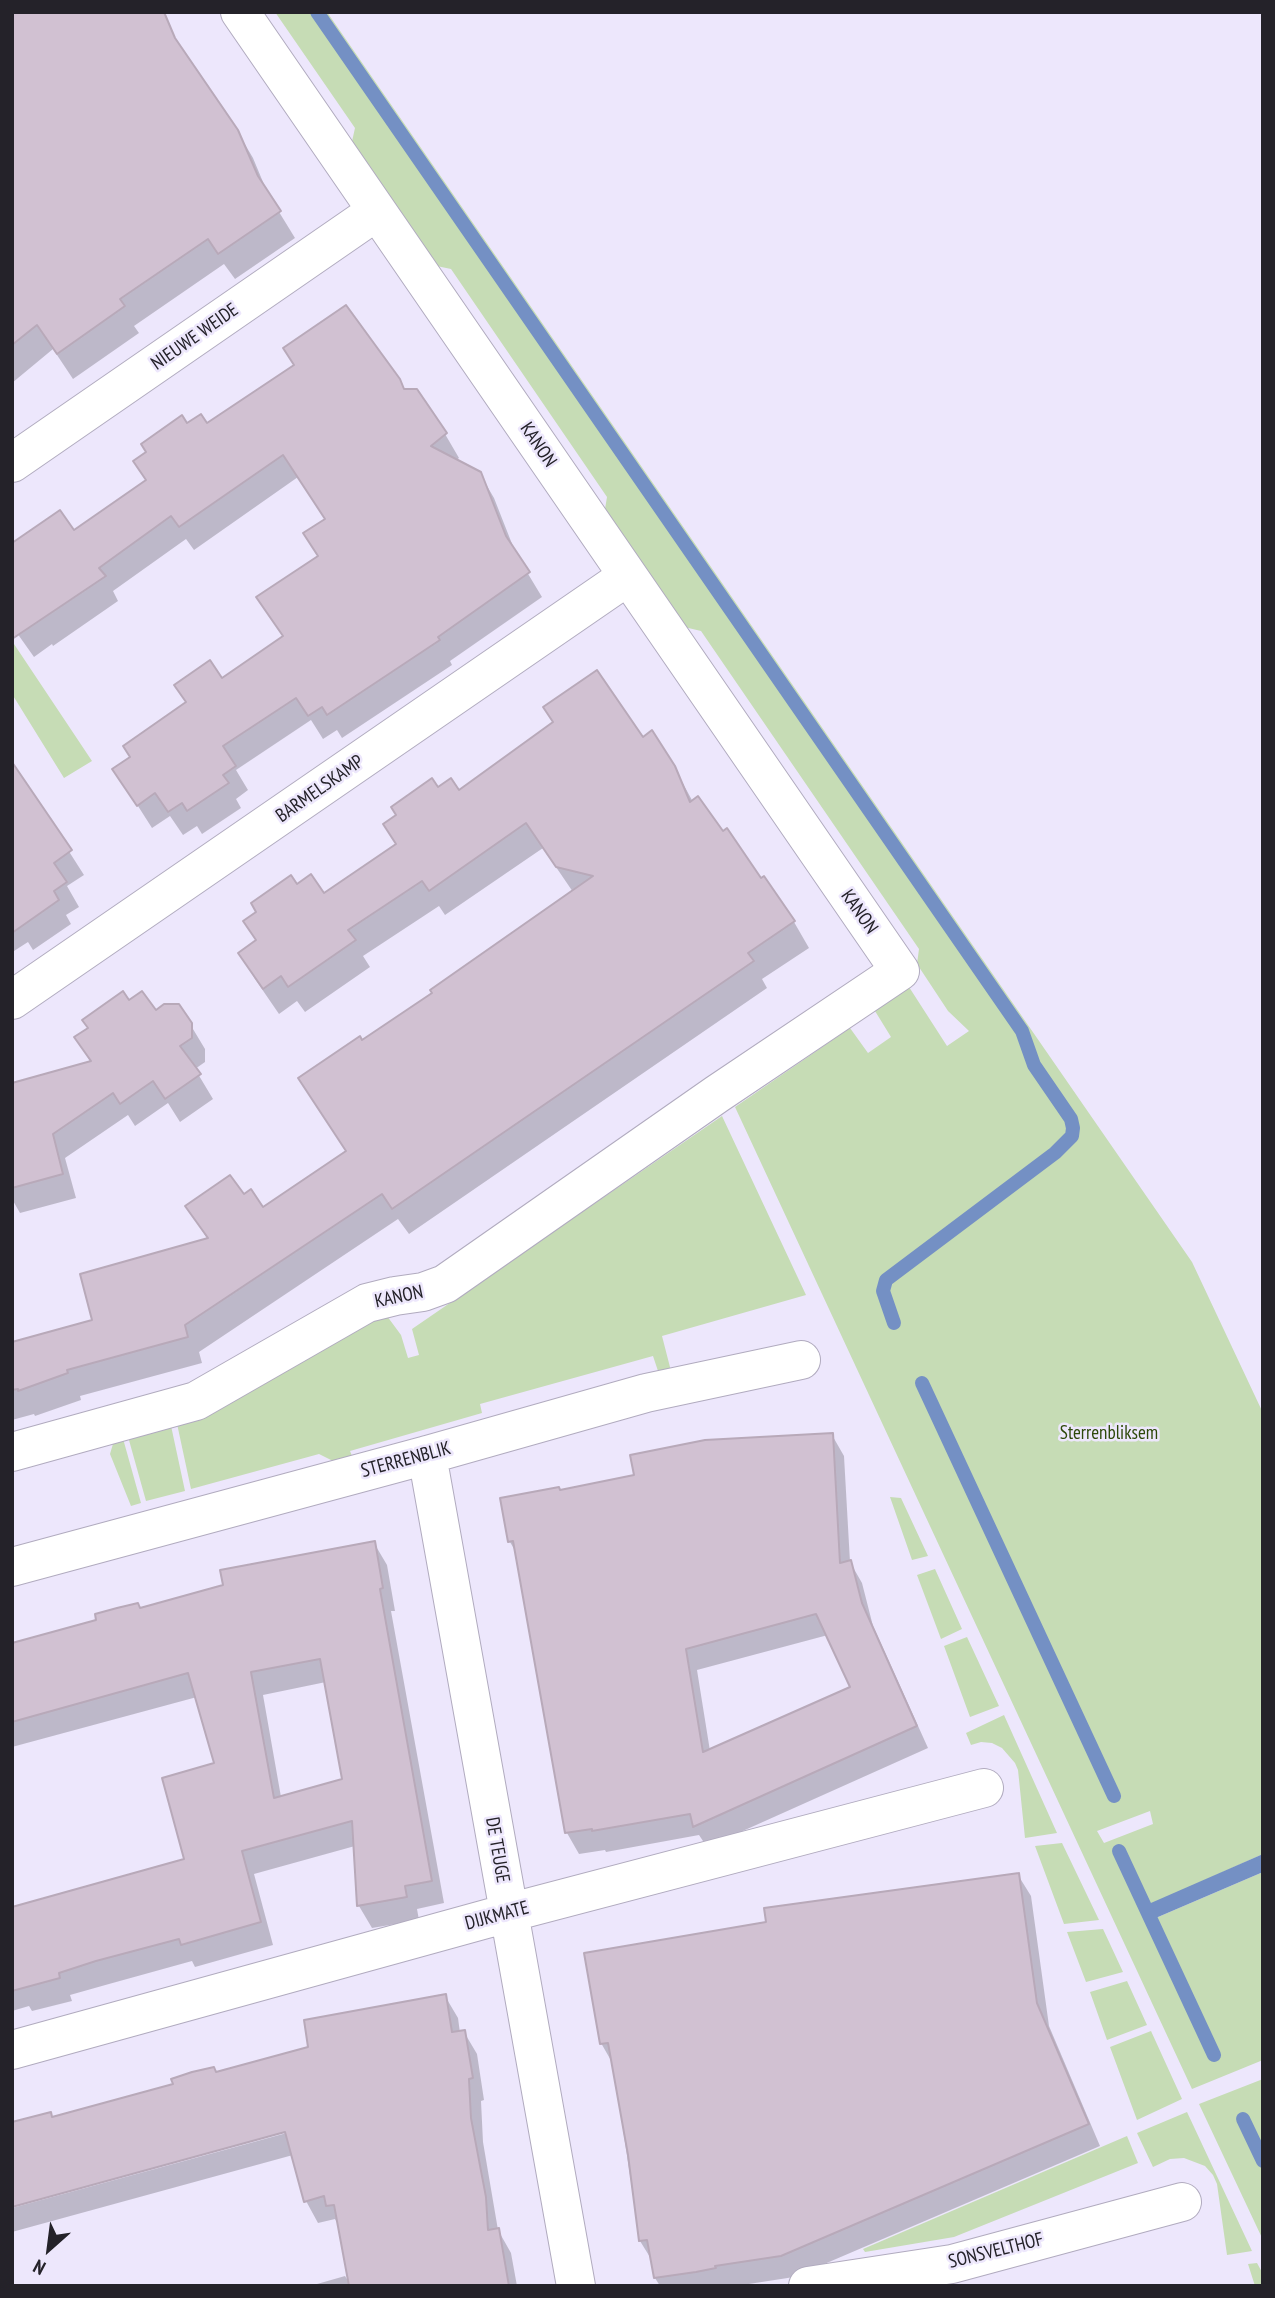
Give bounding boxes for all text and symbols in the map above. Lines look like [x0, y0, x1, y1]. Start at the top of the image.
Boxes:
street label: NIEUWE WEIDE [147, 299, 243, 375]
street label: KANON [515, 418, 561, 472]
street label: BARMELSKAMP [272, 750, 368, 828]
street label: KANON [836, 885, 882, 939]
street label: KANON [373, 1281, 425, 1313]
park label: Sterrenbliksem [1060, 1423, 1158, 1445]
street label: STERRENBLIK [359, 1437, 453, 1483]
street label: DE TEUGE [480, 1815, 514, 1885]
street label: DIJKMATE [463, 1897, 531, 1935]
north arrow [14, 2214, 84, 2284]
street label: SONSVELTHOF [946, 2228, 1046, 2274]
text: N [29, 2255, 49, 2281]

